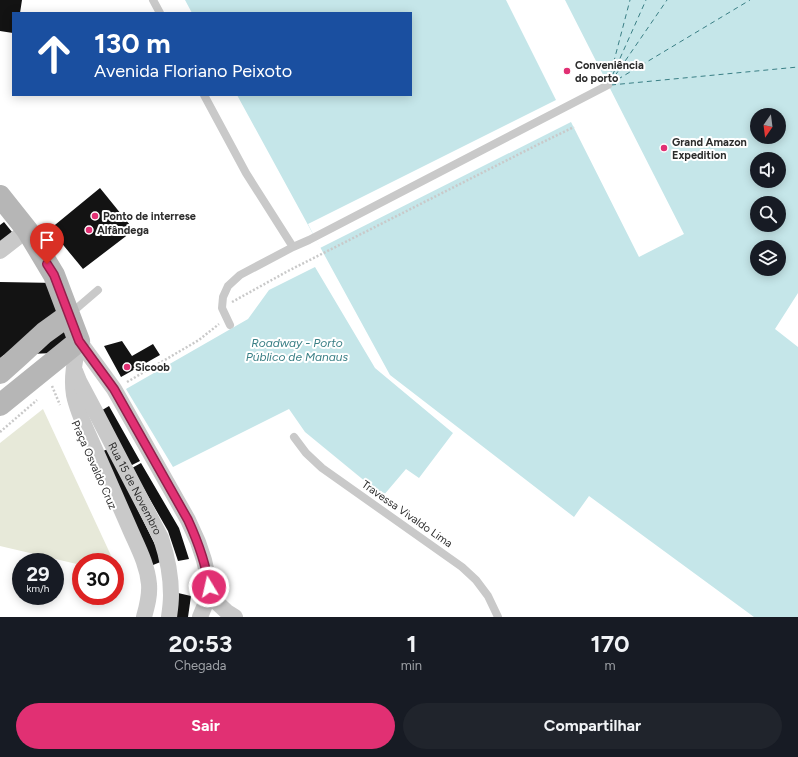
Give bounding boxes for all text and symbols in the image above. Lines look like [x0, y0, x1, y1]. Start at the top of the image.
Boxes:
text: 130 m [94, 26, 171, 60]
icon: ahead [28, 28, 80, 80]
place label: Conveniência do porto [575, 59, 644, 85]
text: Avenida Floriano Peixoto [94, 60, 292, 82]
marker: Conveniência do porto [562, 66, 572, 76]
north arrow [750, 108, 786, 144]
map controls [750, 108, 786, 276]
place label: Grand Amazon Expedition [672, 136, 747, 162]
marker: Grand Amazon Expedition [659, 143, 669, 153]
button: sound [750, 152, 786, 188]
button: search [750, 196, 786, 232]
place label: Ponto de interrese [103, 210, 196, 223]
marker: Ponto de interrese [90, 211, 100, 221]
pin [30, 223, 64, 264]
place label: Alfândega [97, 224, 149, 237]
marker: Alfândega [84, 225, 94, 235]
icon: arrive [36, 229, 58, 251]
button: layers [750, 240, 786, 276]
water label: Roadway - Porto Público de Manaus [246, 336, 349, 364]
place label: Sicoob [135, 361, 170, 374]
marker: Sicoob [122, 362, 132, 372]
street label: Praça Osvaldo Cruz [69, 419, 119, 511]
street label: Rua 15 de Novembro [106, 440, 165, 537]
street label: Travessa Vivaldo Lima [359, 478, 455, 550]
speed limit sign: 30 [72, 553, 124, 605]
text: 29 [26, 562, 50, 586]
position arrow [188, 566, 230, 608]
text: km/h [27, 582, 49, 595]
text: 20:53 [168, 629, 232, 658]
text: 1 [406, 629, 417, 658]
text: 170 [591, 629, 630, 658]
text: Chegada [174, 658, 227, 673]
text: min [401, 658, 422, 673]
text: m [605, 658, 616, 673]
button: Sair [16, 703, 395, 749]
button: Compartilhar [403, 703, 782, 749]

